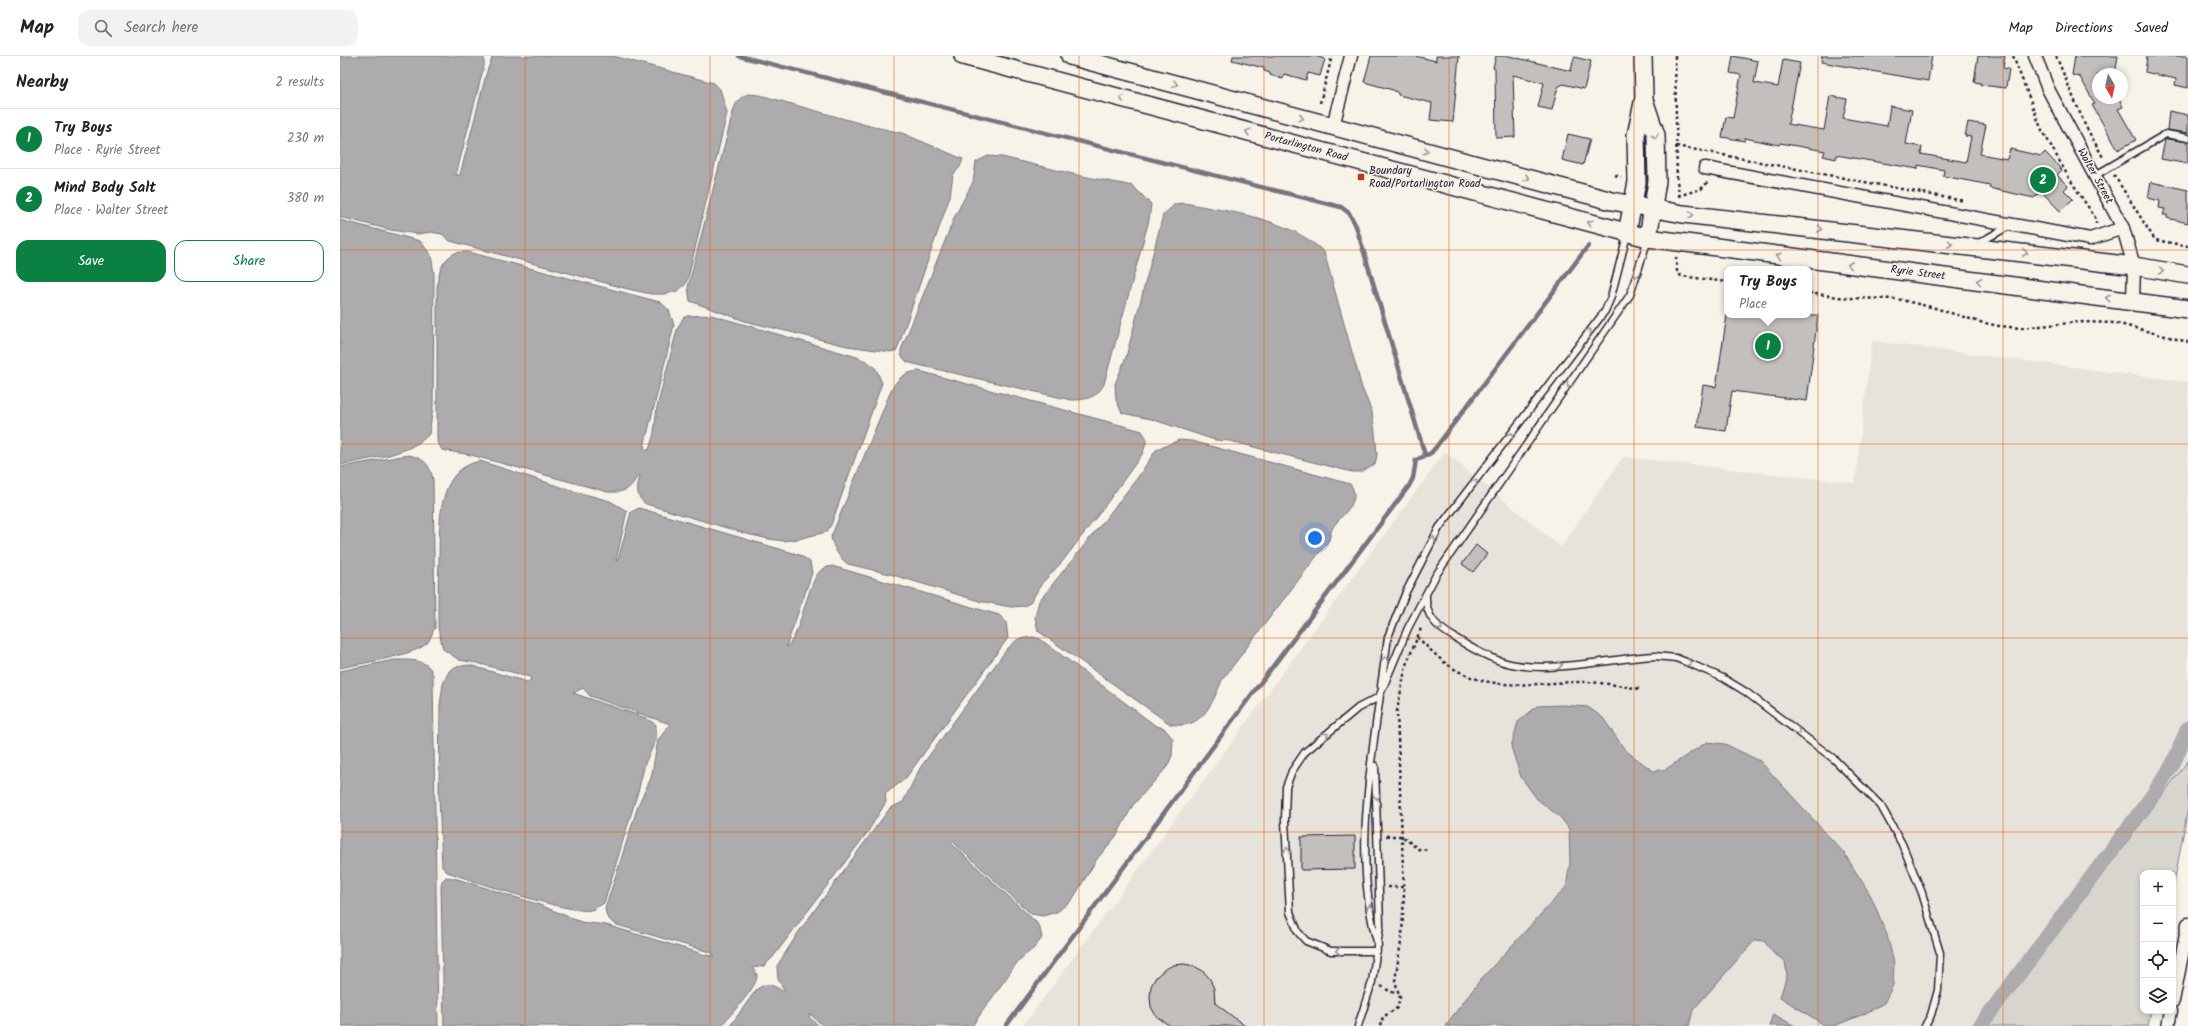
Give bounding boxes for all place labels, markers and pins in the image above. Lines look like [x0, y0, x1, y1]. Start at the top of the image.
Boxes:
place label: Boundary Road/Portarlington Road [1369, 162, 1481, 193]
pin: 2 [2030, 165, 2056, 195]
marker: Boundary Road/Portarlington Road [1356, 172, 1366, 182]
pin: 1 [1755, 331, 1781, 361]

